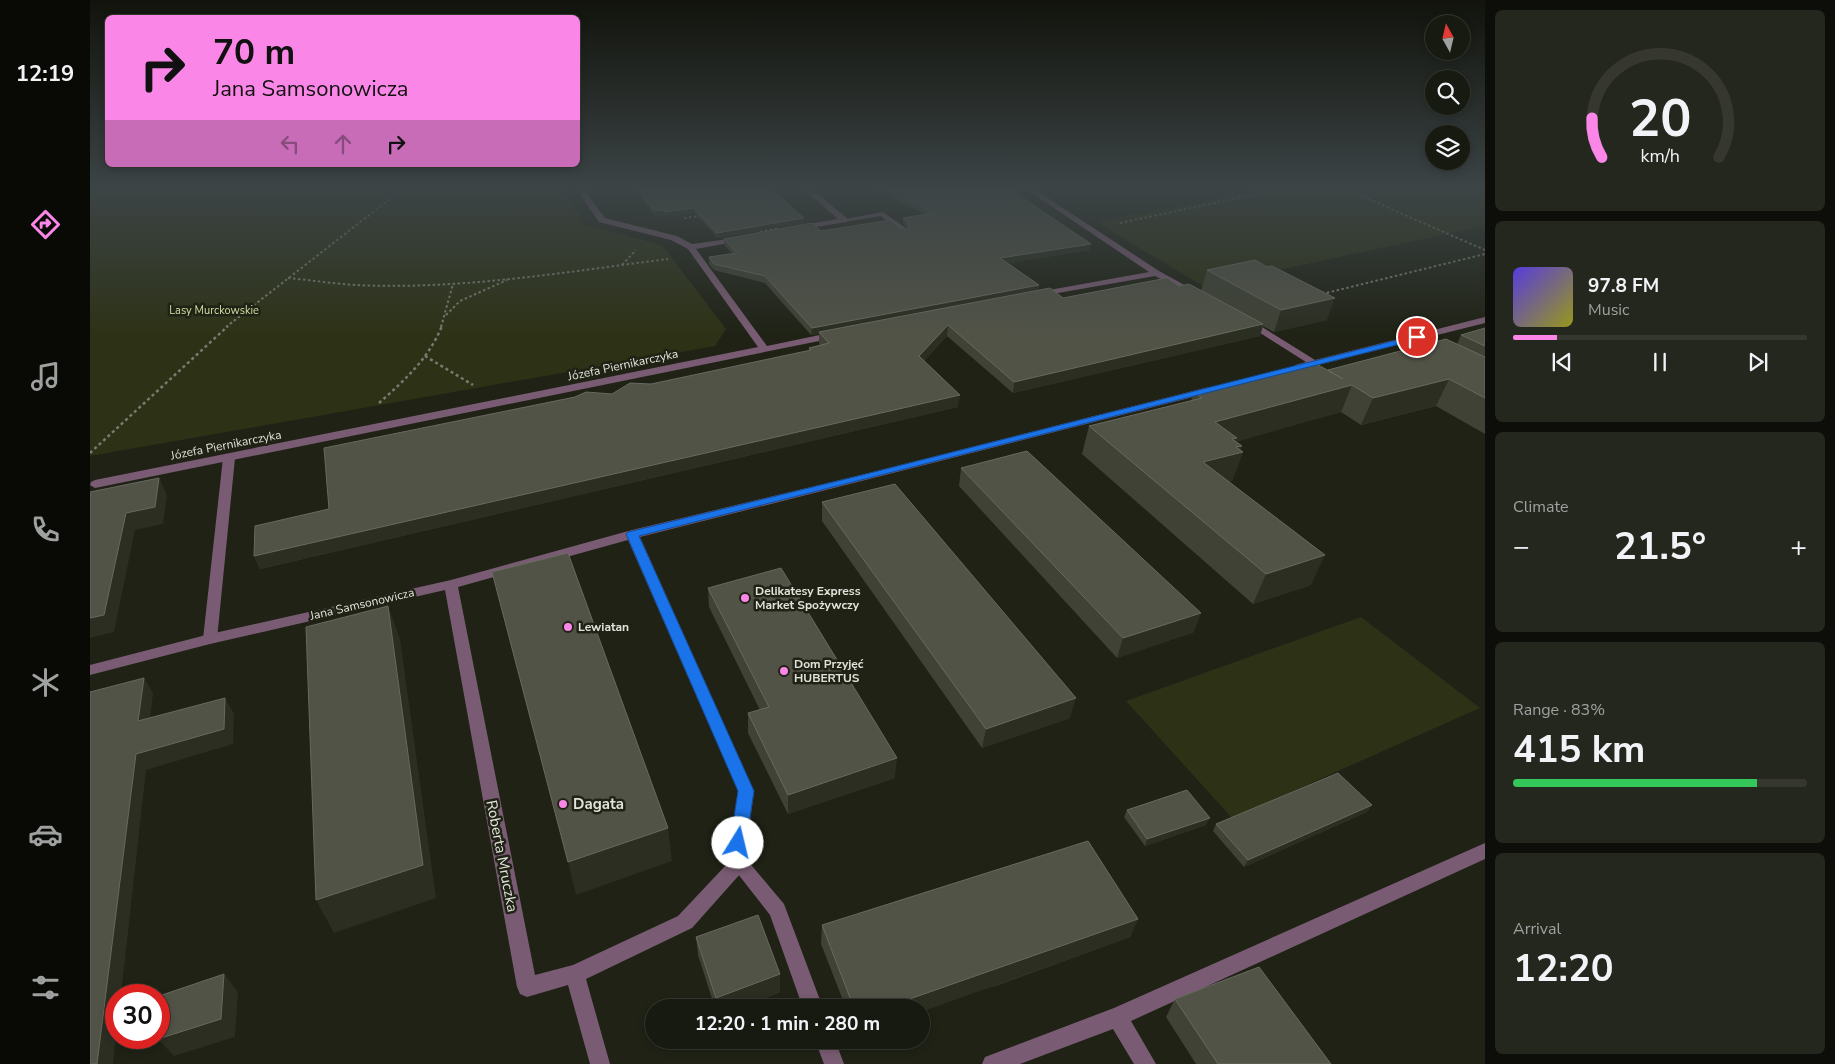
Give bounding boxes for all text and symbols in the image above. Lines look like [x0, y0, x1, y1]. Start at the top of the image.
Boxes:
north arrow [1425, 15, 1470, 60]
map controls [1425, 15, 1470, 170]
text: 70 m [213, 29, 295, 76]
icon: right [130, 35, 195, 100]
text: 12:19 [16, 59, 74, 89]
button: search [1425, 70, 1470, 115]
text: Jana Samsonowicza [213, 74, 409, 104]
text: 20 [1629, 83, 1691, 154]
button: layers [1425, 125, 1470, 170]
icon: left [276, 130, 304, 158]
icon: ahead [329, 130, 357, 158]
icon: right [382, 130, 410, 158]
text: km/h [1640, 144, 1680, 168]
icon: directions [28, 207, 63, 242]
text: 97.8 FM [1588, 273, 1659, 299]
text: Music [1588, 299, 1629, 321]
park label: Lasy Murckowskie [169, 303, 259, 318]
pin [1396, 316, 1438, 358]
icon: arrive [1403, 323, 1431, 351]
street label: Józefa Piernikarczyka [565, 345, 680, 385]
icon: previous [1548, 348, 1576, 376]
icon: pause [1646, 348, 1674, 376]
icon: next [1744, 348, 1772, 376]
icon: music [28, 359, 63, 394]
street label: Józefa Piernikarczyka [168, 426, 283, 464]
text: Climate [1513, 496, 1568, 518]
icon: phone [28, 512, 63, 547]
text: 21.5° [1614, 521, 1706, 572]
text: − [1513, 528, 1530, 566]
text: + [1790, 528, 1807, 566]
place label: Delikatesy Express Market Spożywczy [755, 583, 861, 613]
street label: Jana Samsonowicza [307, 584, 416, 624]
marker: Delikatesy Express Market Spożywczy [739, 592, 751, 604]
place label: Lewiatan [578, 619, 629, 635]
marker: Lewiatan [562, 621, 574, 633]
place label: Dom Przyjęć HUBERTUS [794, 656, 864, 686]
icon: climate [28, 665, 63, 700]
marker: Dom Przyjęć HUBERTUS [778, 665, 790, 677]
text: Range · 83% [1513, 699, 1605, 721]
text: 415 km [1513, 724, 1645, 775]
place label: Dagata [573, 794, 624, 814]
street label: Roberta Mruczka [481, 798, 523, 914]
marker: Dagata [557, 798, 569, 810]
position arrow [711, 816, 763, 868]
icon: car [28, 817, 63, 852]
text: Arrival [1513, 918, 1561, 940]
text: 12:20 [1513, 943, 1614, 994]
icon: filters [28, 970, 63, 1005]
speed limit sign: 30 [105, 984, 170, 1049]
text: 12:20 · 1 min · 280 m [695, 1011, 880, 1037]

